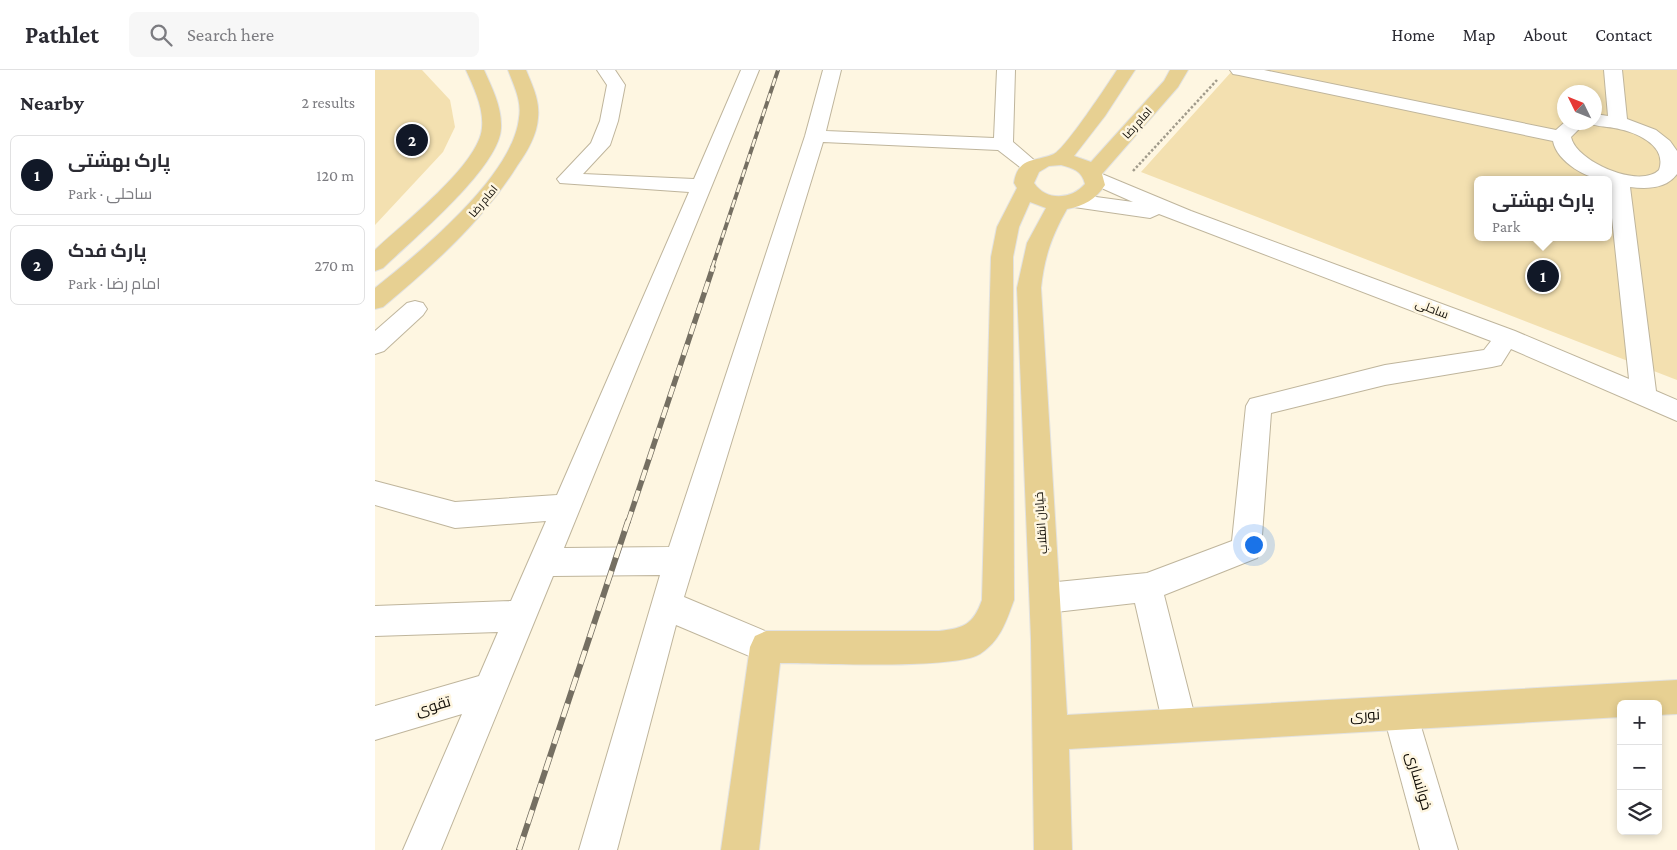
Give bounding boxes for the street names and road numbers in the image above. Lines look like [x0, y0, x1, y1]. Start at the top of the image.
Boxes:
street label: امام رضا [1120, 105, 1155, 142]
street label: امام رضا [466, 183, 501, 220]
street label: ساحلی [1413, 296, 1451, 322]
street label: خیابان انقلاب [1032, 491, 1050, 555]
street label: تقوی [414, 693, 453, 721]
street label: نوری [1350, 706, 1381, 726]
street label: خوانساری [1401, 750, 1435, 812]

